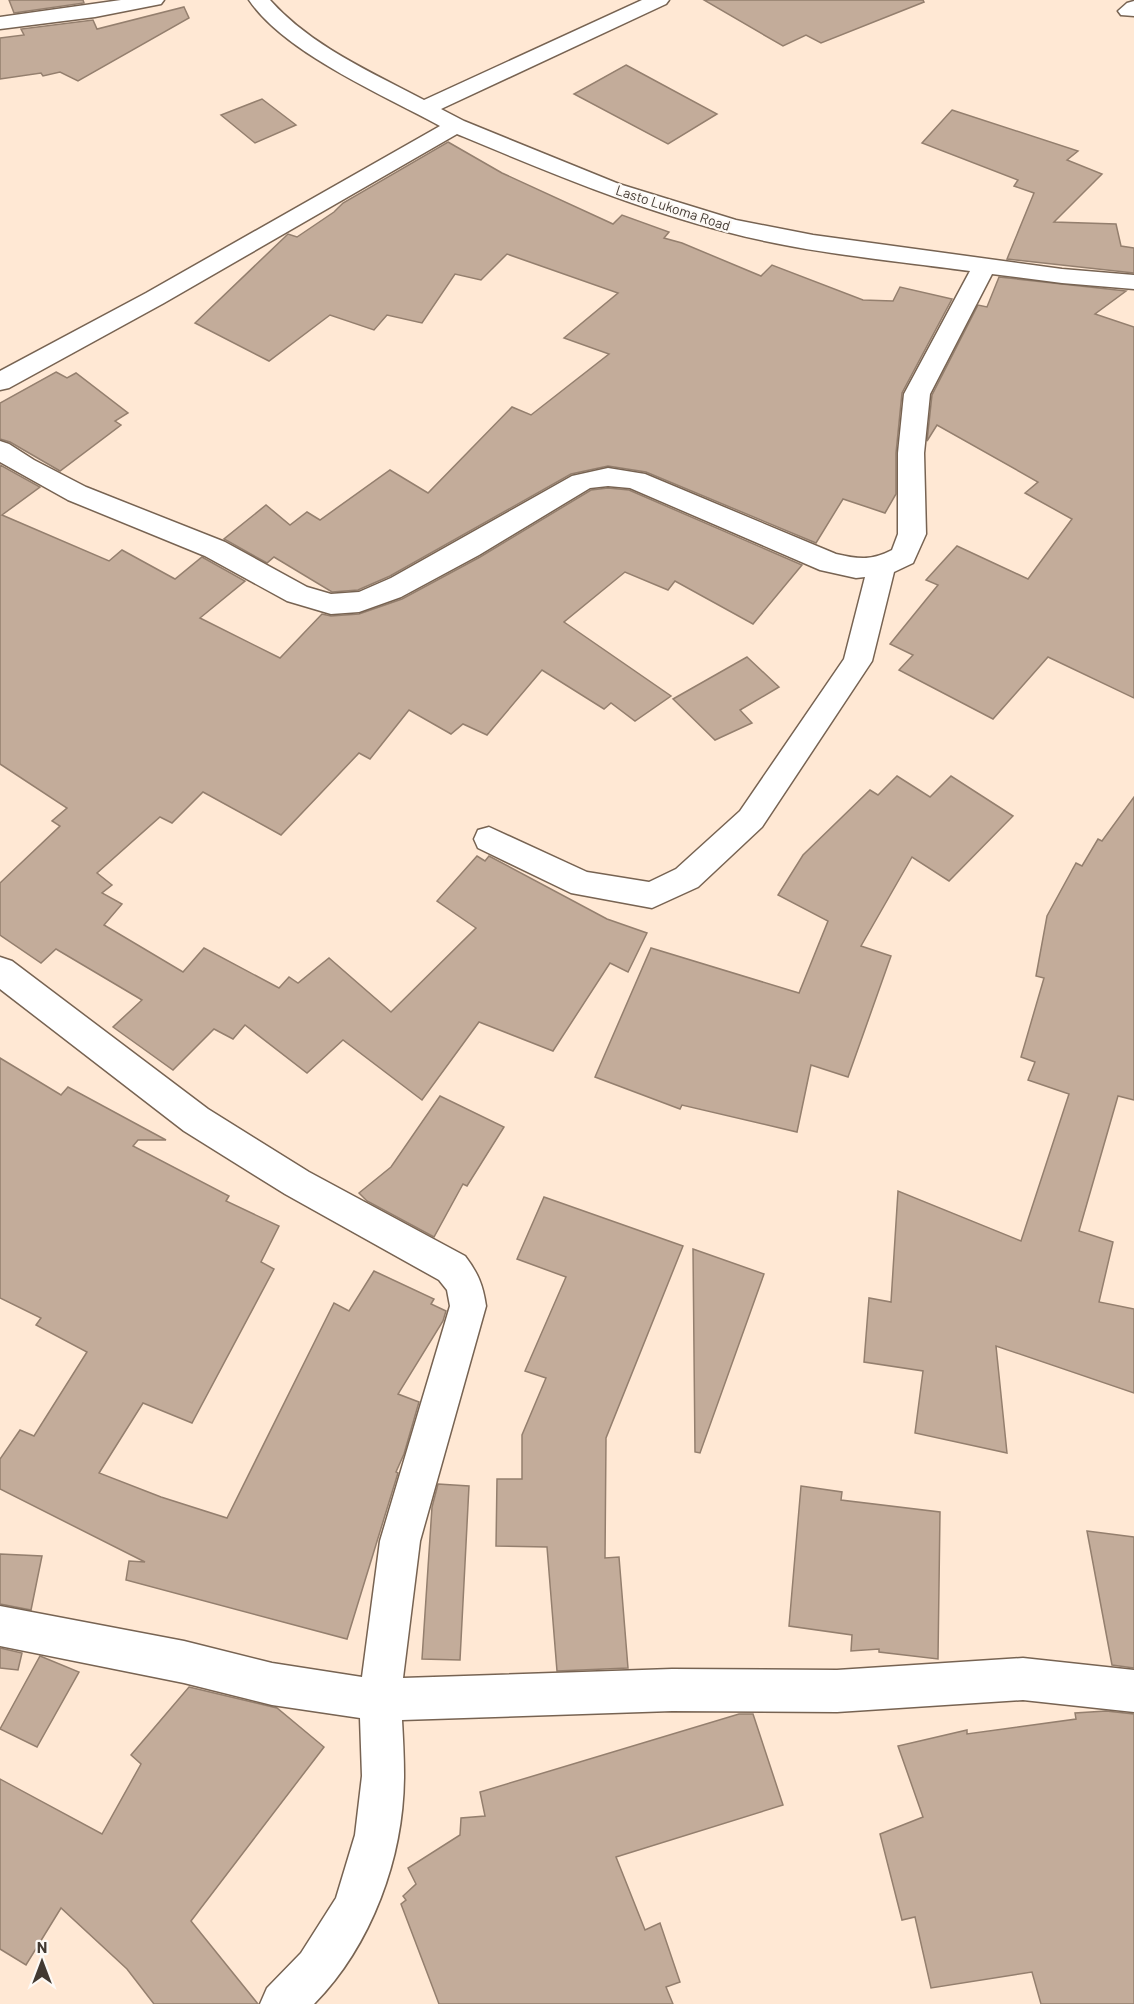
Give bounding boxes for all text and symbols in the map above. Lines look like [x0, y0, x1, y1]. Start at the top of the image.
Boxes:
street label: Lasto Lukoma Road [614, 181, 733, 234]
north arrow [12, 1932, 72, 1992]
text: N [37, 1937, 47, 1956]

